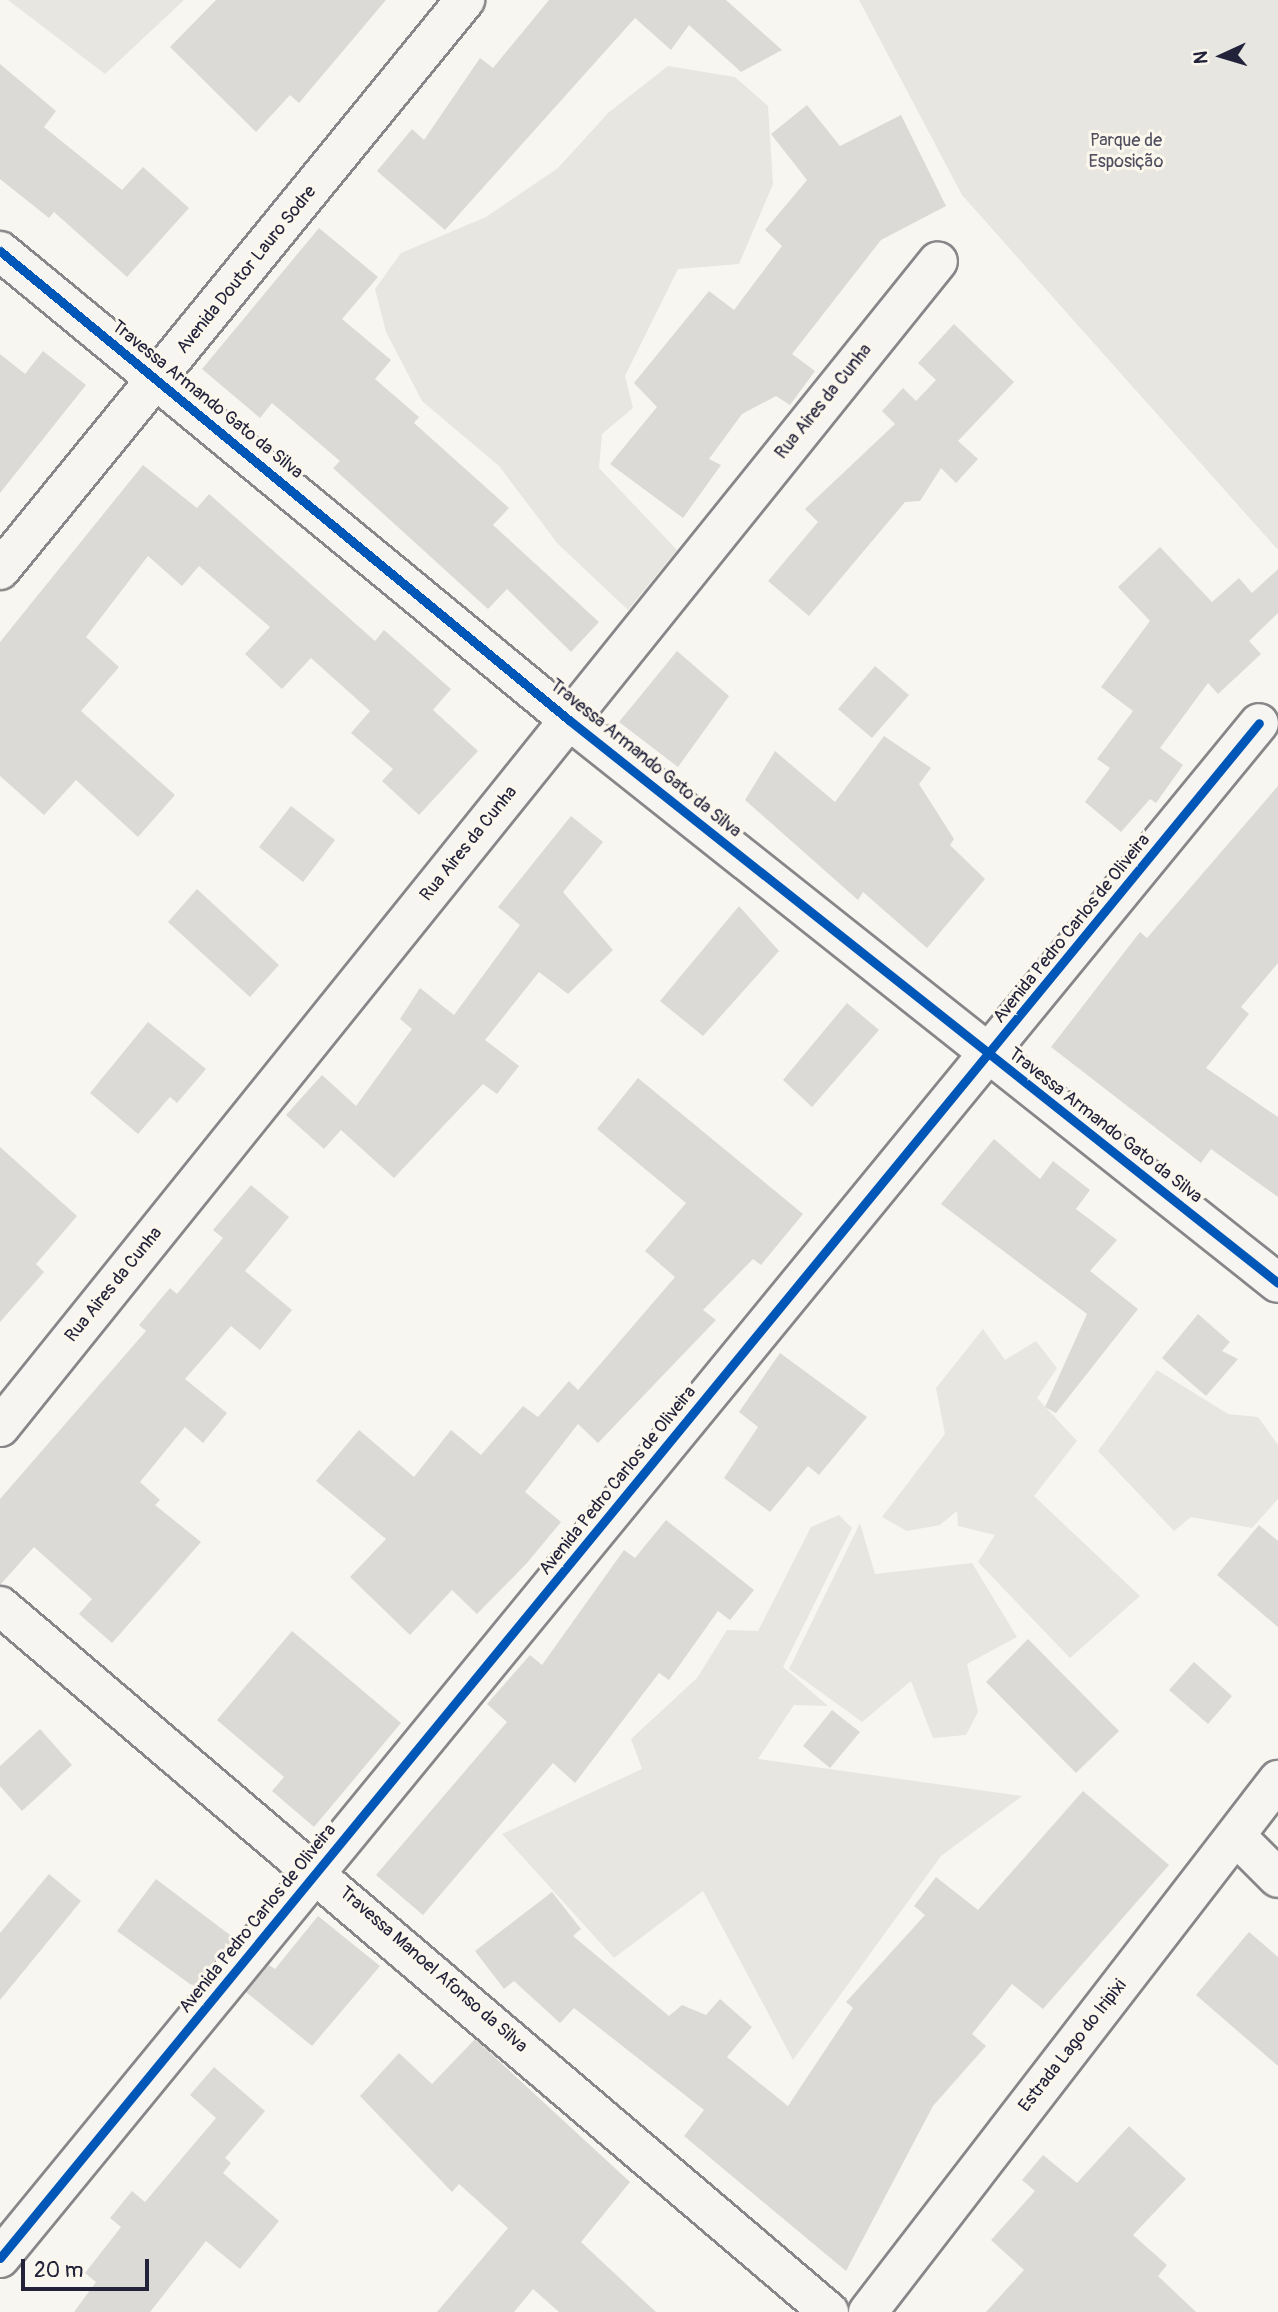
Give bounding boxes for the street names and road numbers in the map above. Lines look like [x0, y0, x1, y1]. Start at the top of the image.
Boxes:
street label: Avenida Doutor Lauro Sodre [173, 182, 321, 358]
street label: Travessa Armando Gato da Silva [107, 316, 307, 484]
street label: Rua Aires da Cunha [771, 340, 877, 464]
street label: Travessa Armando Gato da Silva [545, 675, 745, 843]
street label: Rua Aires da Cunha [416, 782, 522, 906]
street label: Avenida Pedro Carlos de Oliveira [989, 830, 1155, 1028]
street label: Travessa Armando Gato da Silva [1004, 1044, 1206, 1208]
street label: Rua Aires da Cunha [61, 1223, 167, 1347]
street label: Avenida Pedro Carlos de Oliveira [535, 1382, 701, 1580]
street label: Avenida Pedro Carlos de Oliveira [175, 1820, 341, 2018]
street label: Travessa Manoel Afonso da Silva [335, 1882, 531, 2058]
street label: Estrada Lago do Iripixi [1015, 1975, 1131, 2117]

